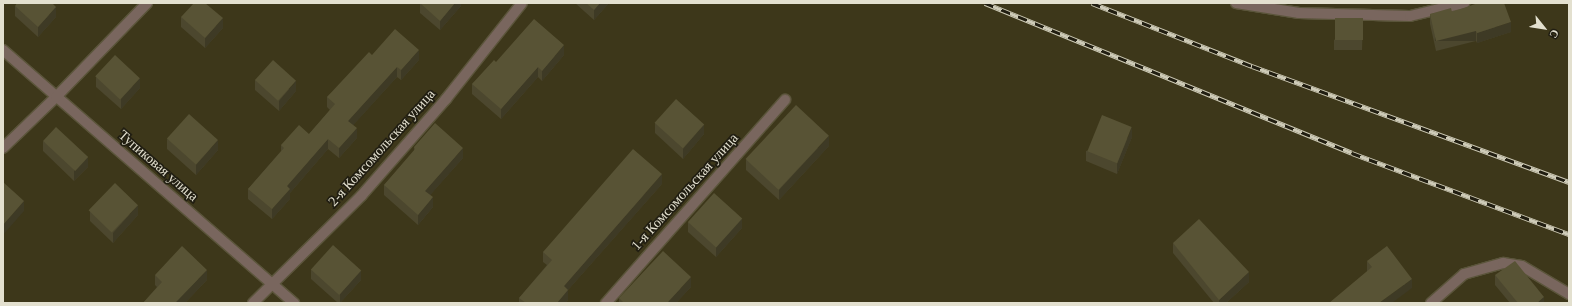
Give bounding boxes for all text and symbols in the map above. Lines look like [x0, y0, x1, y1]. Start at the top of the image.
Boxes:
north arrow [1524, 8, 1564, 48]
text: С [1547, 28, 1562, 40]
street label: 2-я Комсомольская улица [325, 86, 439, 210]
street label: Тупиковая улица [115, 127, 201, 205]
street label: 1-я Комсомольская улица [628, 130, 742, 254]

